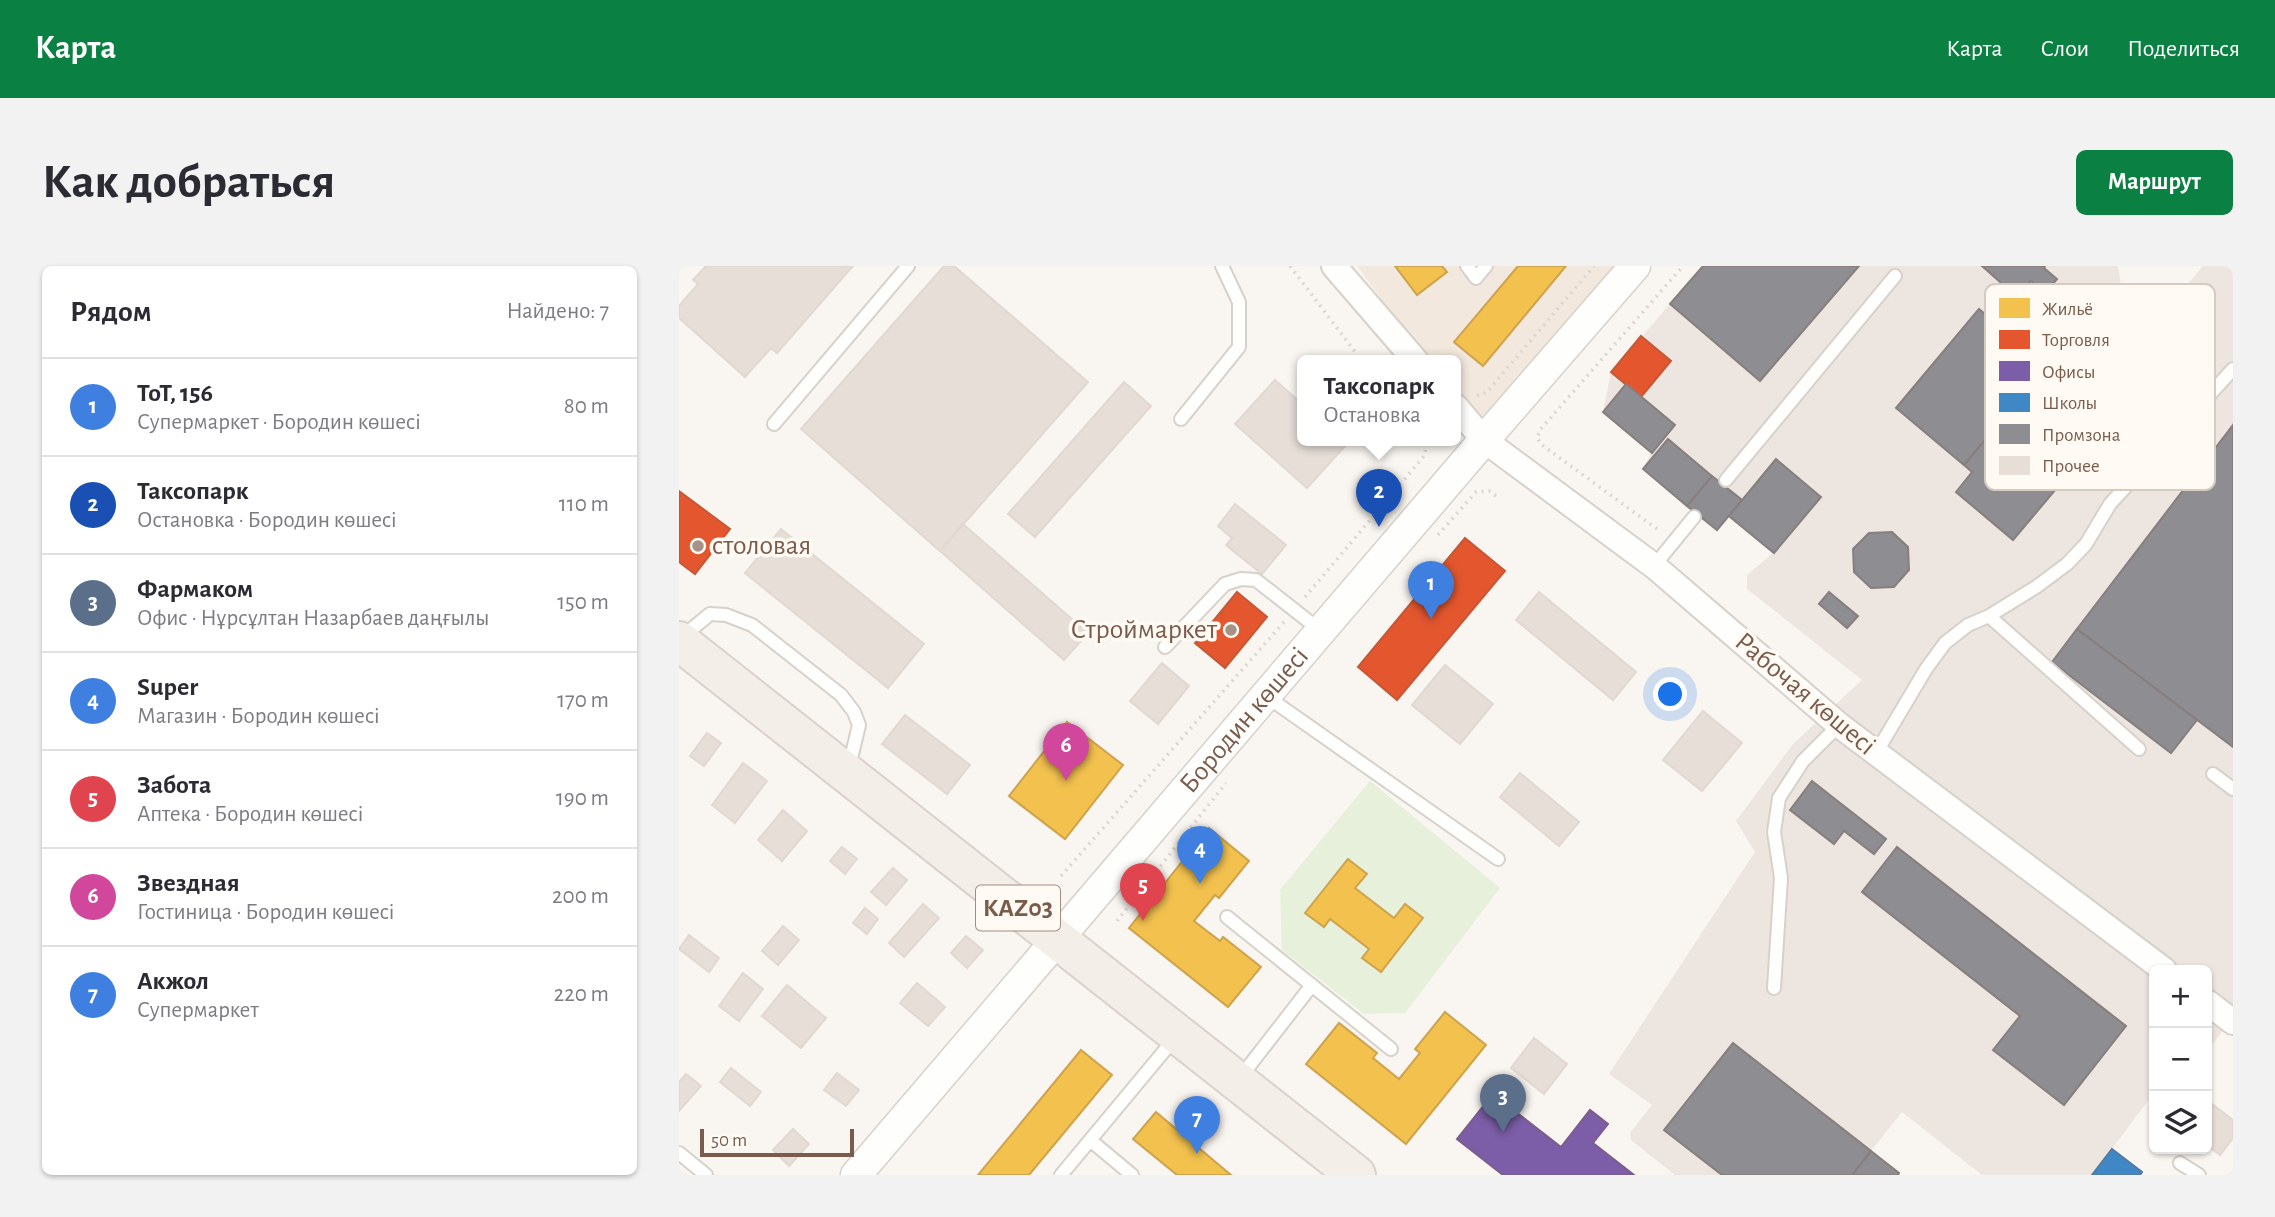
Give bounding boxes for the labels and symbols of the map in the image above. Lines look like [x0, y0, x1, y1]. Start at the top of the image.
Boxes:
legend [1985, 284, 2215, 490]
text: Жильё [2042, 300, 2093, 319]
text: Торговля [2042, 331, 2110, 350]
text: Офисы [2042, 363, 2095, 382]
text: Школы [2042, 394, 2097, 413]
text: Промзона [2042, 426, 2121, 445]
text: Прочее [2042, 457, 2100, 476]
pin: 2 [1356, 469, 1402, 527]
place label: столовая [712, 532, 811, 560]
marker: столовая [690, 538, 706, 554]
pin: 1 [1408, 561, 1454, 619]
place label: Строймаркет [1070, 616, 1218, 644]
marker: Строймаркет [1223, 622, 1239, 638]
street label: Рабочая көшесі [1729, 627, 1881, 761]
street label: Бородин көшесі [1175, 642, 1314, 799]
your location [1653, 677, 1687, 711]
pin: 6 [1043, 723, 1089, 781]
pin: 4 [1177, 826, 1223, 884]
pin: 5 [1120, 863, 1166, 921]
road number: KАZ03 [976, 886, 1060, 930]
pin: 3 [1480, 1074, 1526, 1132]
pin: 7 [1174, 1096, 1220, 1154]
scale bar [700, 1126, 854, 1158]

